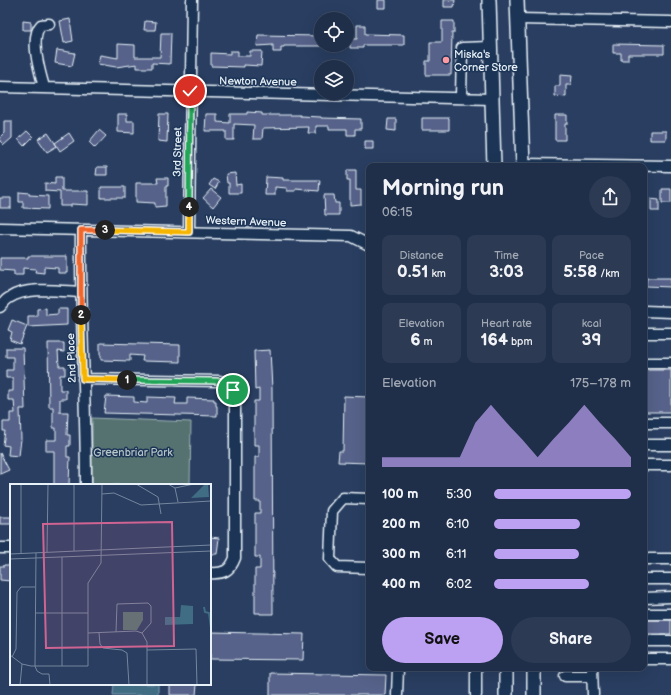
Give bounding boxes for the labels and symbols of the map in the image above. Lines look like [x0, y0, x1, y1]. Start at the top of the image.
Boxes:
place label: Miska's Corner Store [454, 48, 518, 74]
marker: Miska's Corner Store [441, 55, 451, 65]
pin [173, 74, 207, 108]
street label: Newton Avenue [219, 74, 297, 89]
street label: 3rd Street [171, 126, 184, 177]
pin: 4 [179, 197, 199, 217]
street label: Western Avenue [205, 214, 287, 229]
pin: 3 [95, 220, 115, 240]
pin: 2 [71, 305, 91, 325]
street label: 2nd Place [64, 332, 79, 383]
pin: 1 [117, 370, 137, 390]
pin [216, 373, 250, 407]
park label: Greenbriar Park [93, 446, 173, 459]
inset map [10, 484, 211, 685]

